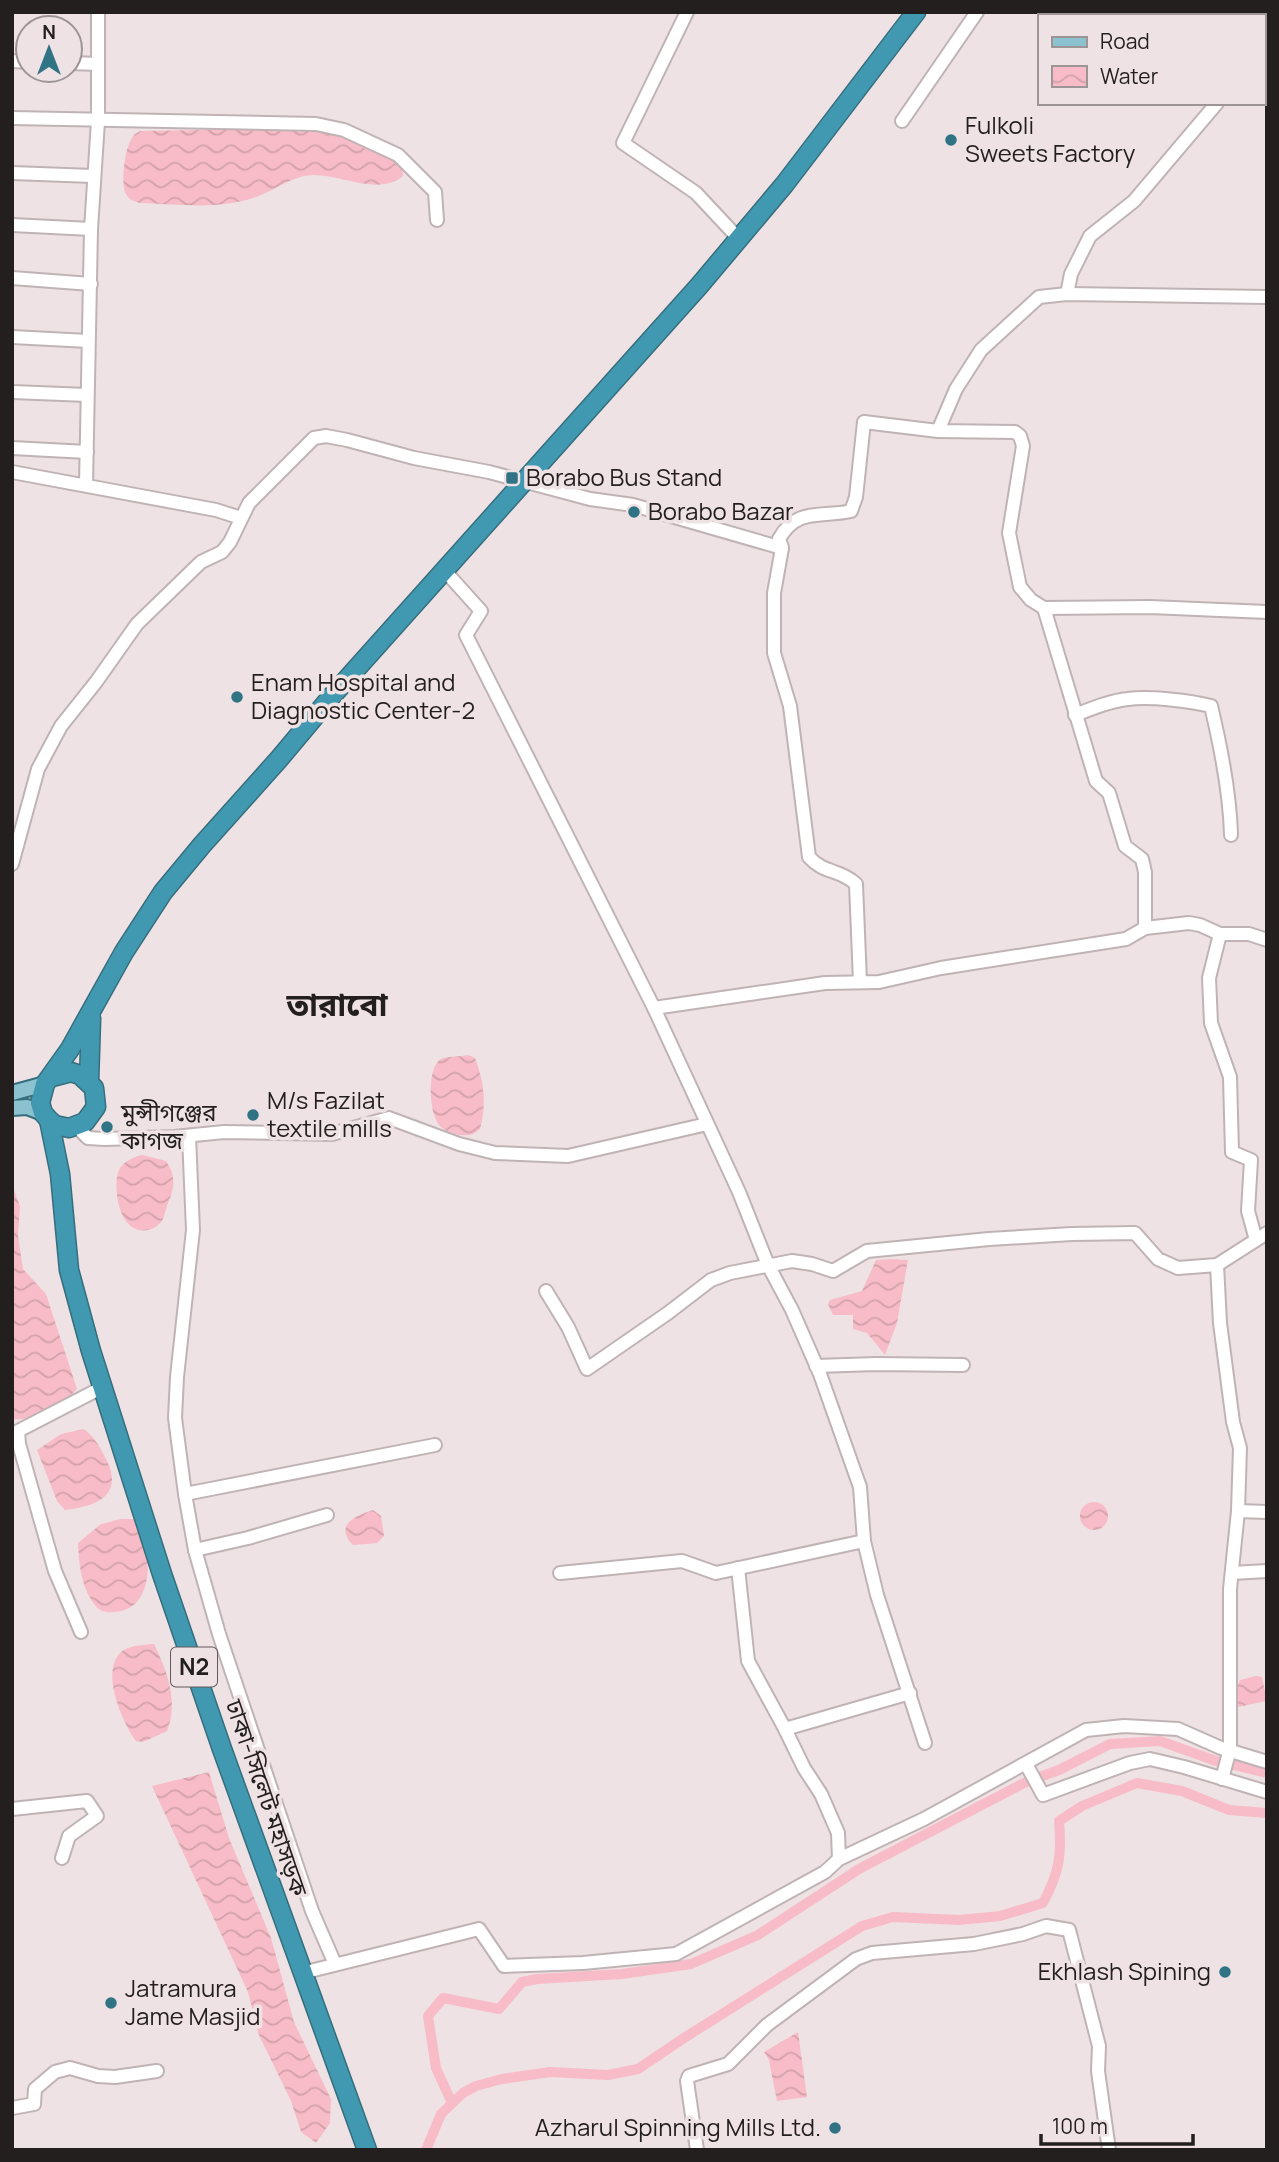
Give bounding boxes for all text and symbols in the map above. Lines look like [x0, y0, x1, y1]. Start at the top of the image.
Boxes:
north arrow [14, 14, 84, 84]
legend [1038, 14, 1265, 105]
text: N [42, 19, 56, 45]
text: Road [1100, 27, 1150, 55]
text: Water [1100, 62, 1159, 90]
place label: Fulkoli Sweets Factory [965, 108, 1136, 169]
marker: Fulkoli Sweets Factory [943, 132, 959, 148]
place label: Borabo Bus Stand [526, 460, 722, 493]
marker: Borabo Bus Stand [504, 470, 520, 486]
place label: Borabo Bazar [648, 494, 794, 527]
marker: Borabo Bazar [626, 504, 642, 520]
place label: Enam Hospital and Diagnostic Center-2 [251, 665, 475, 726]
marker: Enam Hospital and Diagnostic Center-2 [229, 689, 245, 705]
district label: তারাবো [286, 982, 388, 1026]
place label: M/s Fazilat textile mills [267, 1083, 392, 1144]
place label: মুন্সীগঞ্জের কাগজ [120, 1095, 217, 1156]
marker: M/s Fazilat textile mills [245, 1107, 261, 1123]
marker: মুন্সীগঞ্জের কাগজ [99, 1119, 115, 1135]
road number: N2 [171, 1648, 217, 1686]
street label: ঢাকা-সিলেট মহাসড়ক [218, 1694, 317, 1901]
place label: Ekhlash Spining [1038, 1954, 1211, 1987]
marker: Ekhlash Spining [1217, 1964, 1233, 1980]
place label: Jatramura Jame Masjid [125, 1971, 261, 2032]
marker: Jatramura Jame Masjid [103, 1995, 119, 2011]
scale bar [1041, 2102, 1193, 2146]
place label: Azharul Spinning Mills Ltd. [535, 2110, 821, 2143]
text: 100 m [1052, 2112, 1108, 2140]
marker: Azharul Spinning Mills Ltd. [827, 2120, 843, 2136]

